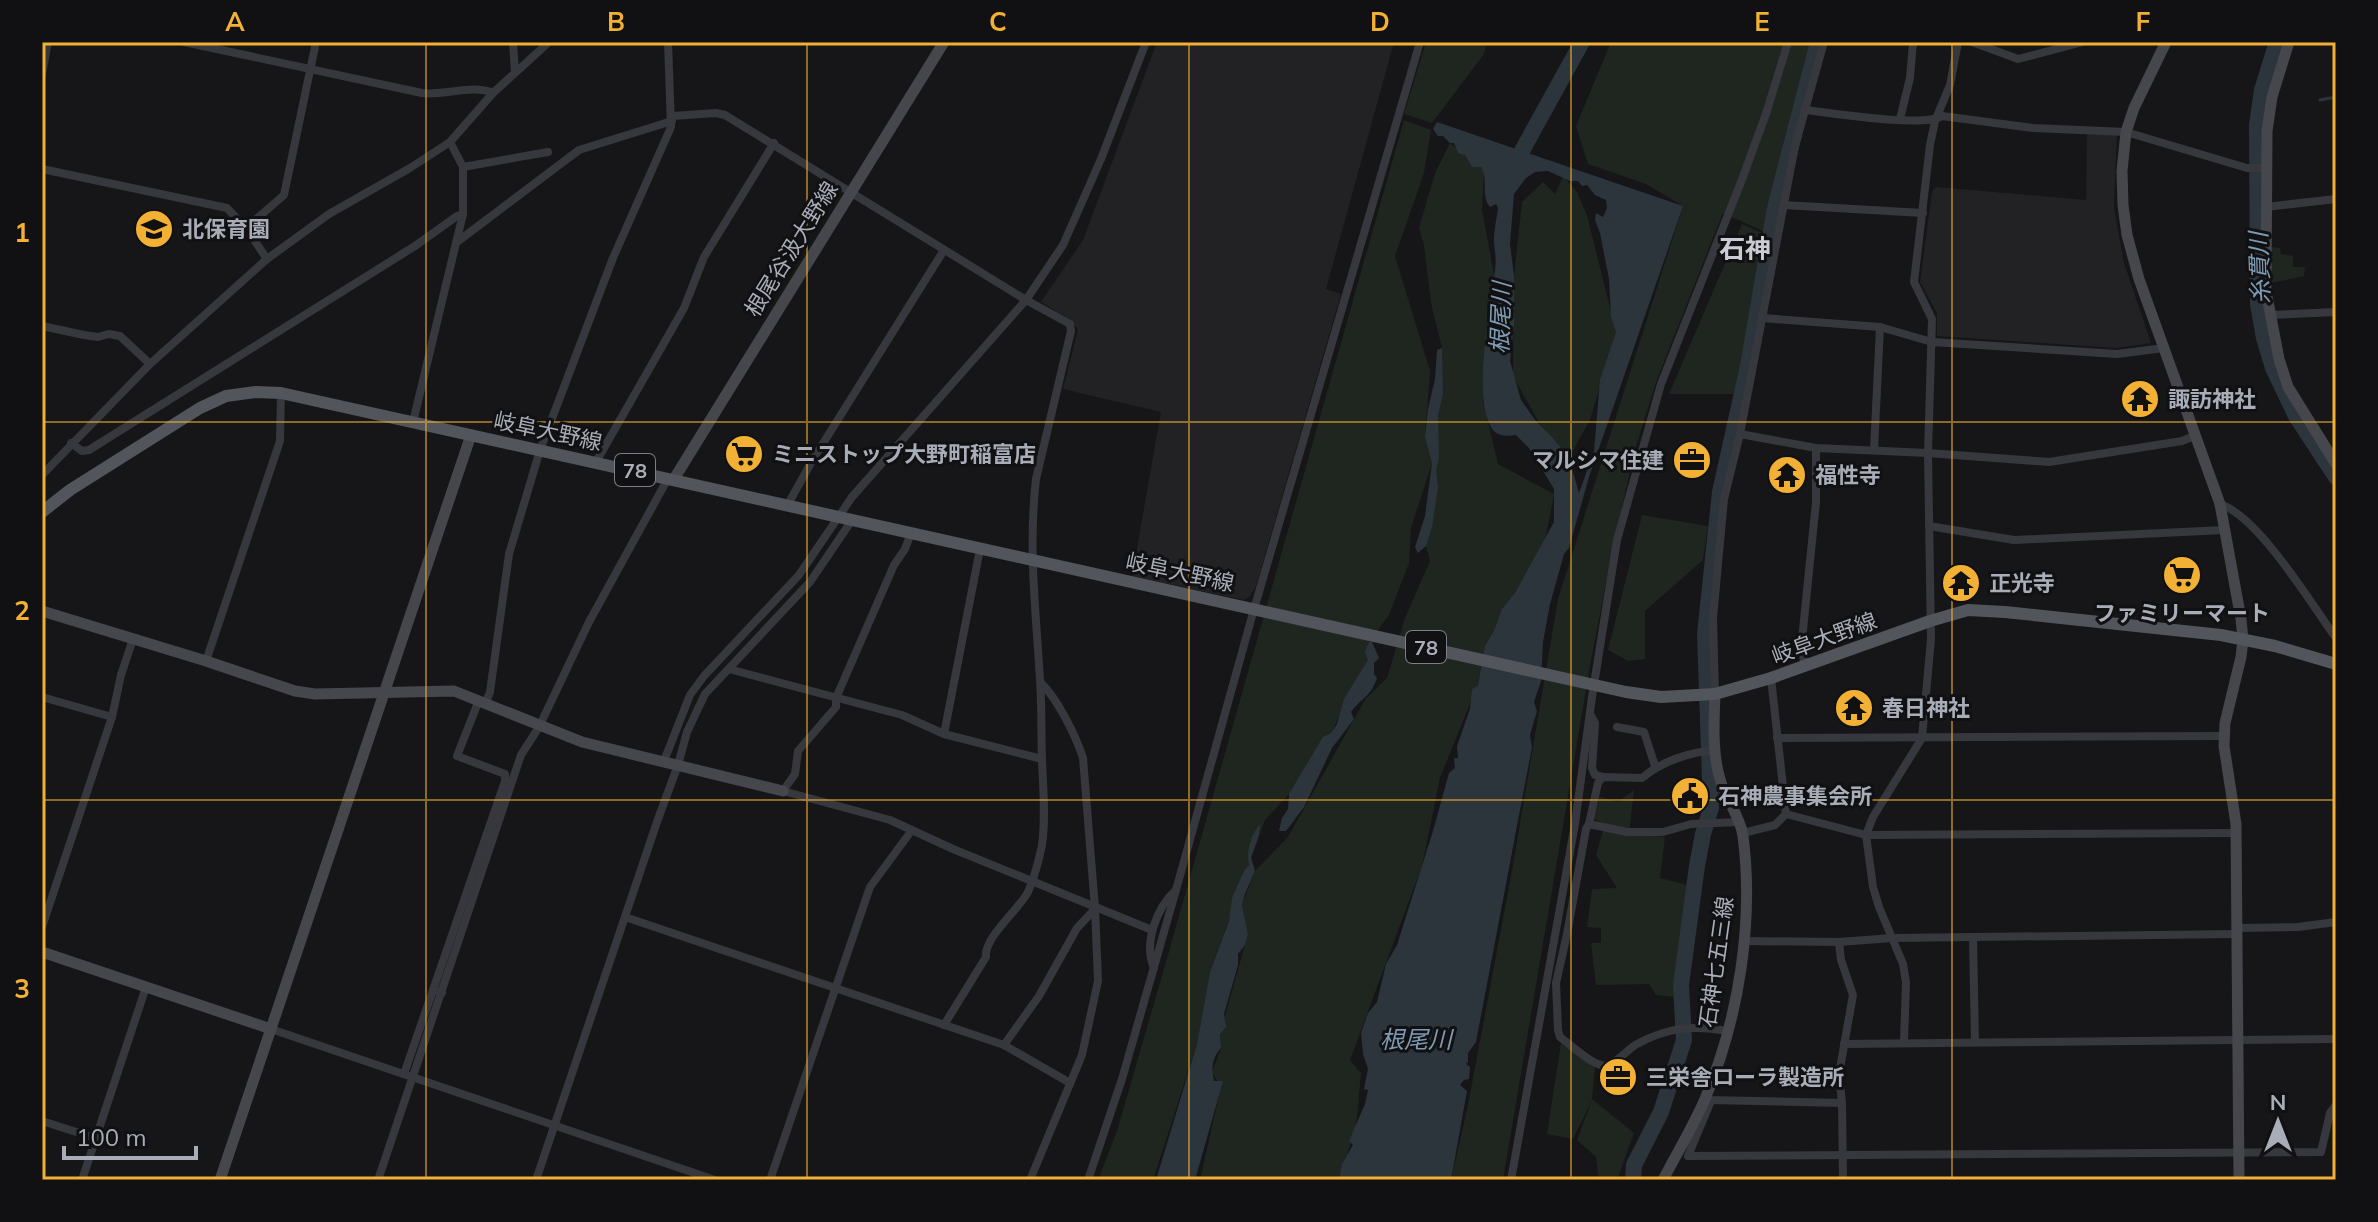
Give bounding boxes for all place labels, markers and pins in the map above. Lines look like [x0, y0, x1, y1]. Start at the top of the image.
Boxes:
school or university icon: 北保育園 [133, 208, 175, 250]
place label: 北保育園 [182, 215, 270, 243]
temple icon: 諏訪神社 [2119, 378, 2161, 420]
place label: 諏訪神社 [2168, 385, 2256, 413]
supermarket icon: ミニストップ大野町稲富店 [723, 433, 765, 475]
office icon: マルシマ住建 [1671, 439, 1713, 481]
place label: ミニストップ大野町稲富店 [772, 440, 1036, 468]
place label: マルシマ住建 [1532, 446, 1664, 474]
temple icon: 福性寺 [1766, 454, 1808, 496]
place label: 福性寺 [1815, 461, 1881, 489]
supermarket icon: ファミリーマート [2161, 554, 2203, 596]
temple icon: 正光寺 [1940, 562, 1982, 604]
place label: 正光寺 [1989, 569, 2055, 597]
place label: ファミリーマート [2094, 599, 2270, 627]
temple icon: 春日神社 [1833, 687, 1875, 729]
place label: 春日神社 [1882, 694, 1970, 722]
public building icon: 石神農事集会所 [1669, 775, 1711, 817]
place label: 石神農事集会所 [1718, 782, 1872, 810]
office icon: 三栄舎ローラ製造所 [1597, 1056, 1639, 1098]
place label: 三栄舎ローラ製造所 [1646, 1063, 1844, 1091]

